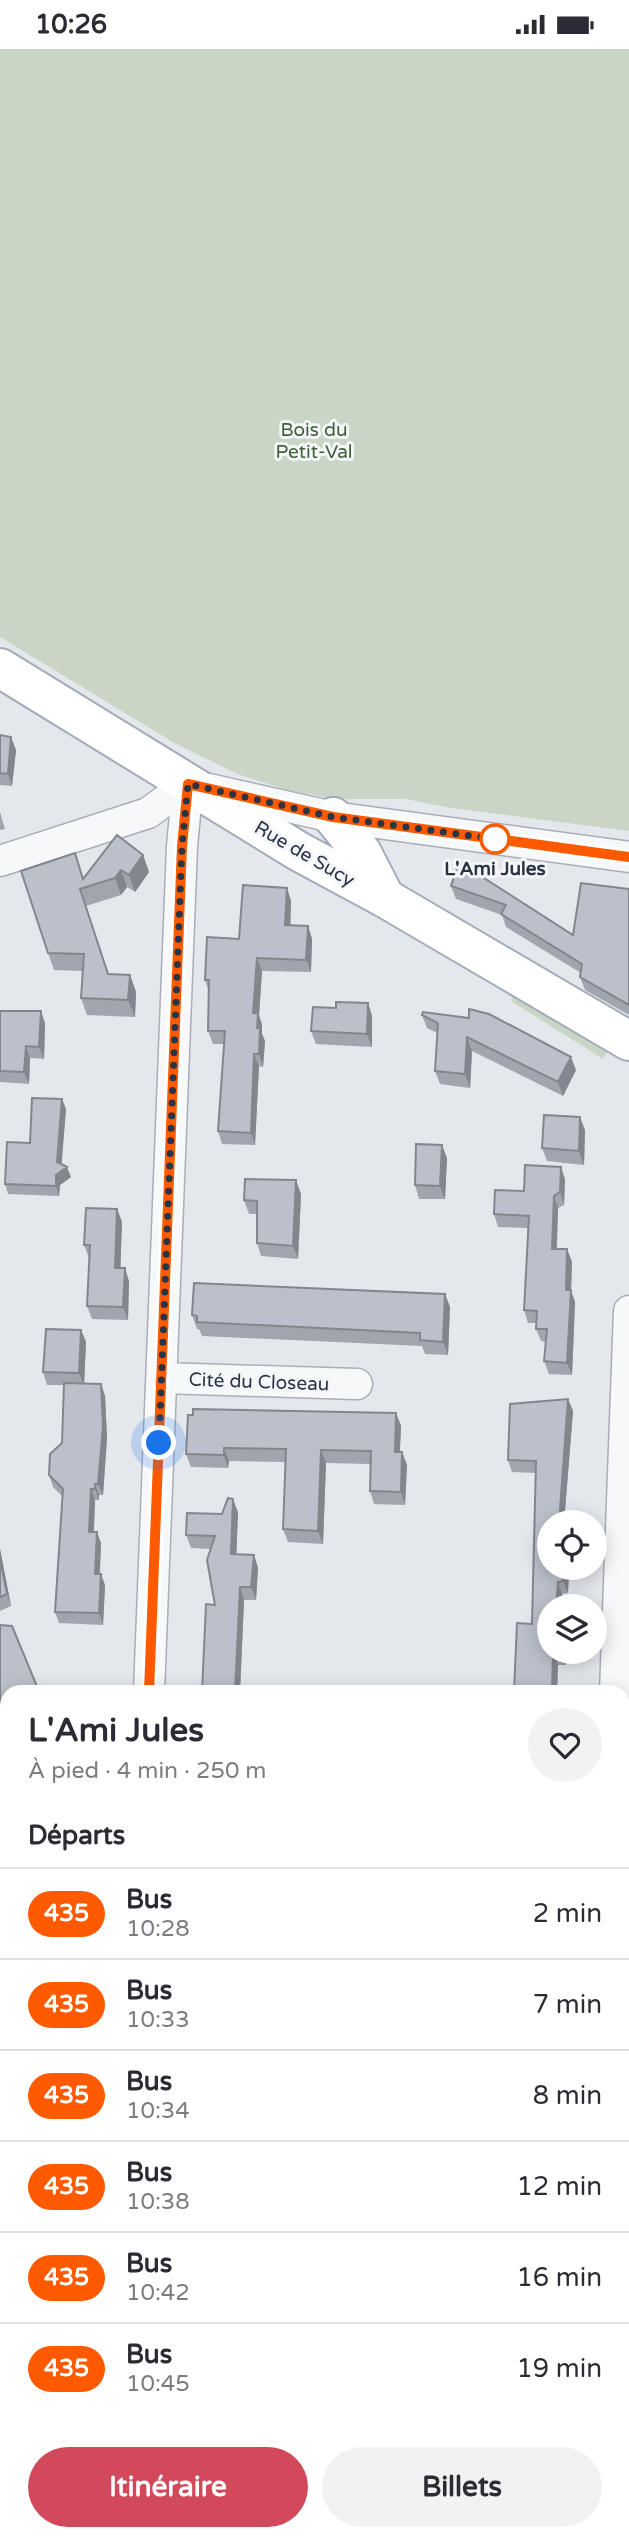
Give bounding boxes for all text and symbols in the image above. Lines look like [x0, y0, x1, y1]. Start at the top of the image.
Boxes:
text: 10:26 [35, 9, 107, 40]
park label: Bois du Petit-Val [275, 419, 353, 463]
street label: Rue de Sucy [251, 816, 358, 891]
marker: L'Ami Jules [480, 824, 510, 854]
place label: L'Ami Jules [444, 858, 546, 880]
street label: Cité du Closeau [188, 1369, 330, 1395]
your location [141, 1425, 176, 1460]
map controls [537, 1510, 607, 1664]
button: locate [537, 1510, 607, 1580]
button: layers [537, 1594, 607, 1664]
button: heart [528, 1708, 602, 1782]
text: L'Ami Jules [28, 1711, 204, 1750]
text: À pied · 4 min · 250 m [28, 1757, 267, 1785]
text: Départs [28, 1820, 125, 1851]
text: Bus [126, 1884, 172, 1915]
text: 2 min [533, 1898, 602, 1929]
text: 435 [44, 1899, 89, 1928]
text: 10:28 [126, 1915, 190, 1943]
text: Bus [126, 1975, 172, 2006]
text: 7 min [533, 1989, 602, 2020]
text: 435 [44, 1990, 89, 2019]
text: 10:33 [126, 2006, 190, 2034]
text: Bus [126, 2066, 172, 2097]
text: 8 min [533, 2080, 602, 2111]
text: 435 [44, 2081, 89, 2110]
text: 10:34 [126, 2097, 190, 2125]
text: Bus [126, 2157, 172, 2188]
text: 12 min [516, 2171, 602, 2202]
text: 435 [44, 2172, 89, 2201]
text: 10:38 [126, 2188, 190, 2216]
text: Bus [126, 2248, 172, 2279]
text: 16 min [516, 2262, 602, 2293]
text: 435 [44, 2263, 89, 2292]
text: 10:42 [126, 2279, 190, 2307]
text: Bus [126, 2339, 172, 2370]
text: 19 min [516, 2353, 602, 2384]
text: 435 [44, 2354, 89, 2383]
text: 10:45 [126, 2370, 190, 2398]
button: Itinéraire [28, 2447, 308, 2527]
button: Billets [322, 2447, 602, 2527]

